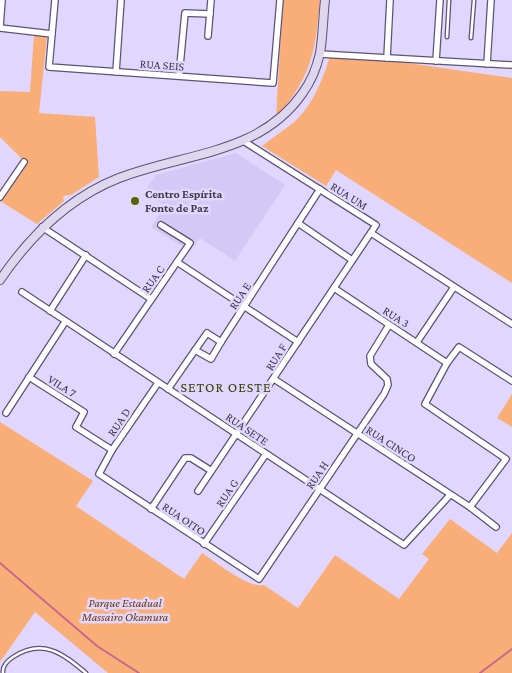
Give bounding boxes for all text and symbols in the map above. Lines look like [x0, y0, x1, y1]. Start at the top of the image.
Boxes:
street label: RUA SEIS [139, 56, 185, 74]
street label: RUA UM [328, 179, 370, 213]
place label: Centro Espírita Fonte de Paz [145, 187, 222, 215]
marker: Centro Espírita Fonte de Paz [129, 195, 141, 207]
street label: RUA C [139, 263, 167, 295]
street label: RUA E [226, 279, 254, 312]
street label: RUA 3 [380, 303, 412, 331]
street label: RUA F [262, 341, 290, 373]
street label: VILA 7 [45, 372, 79, 400]
district label: SETOR OESTE [180, 379, 272, 395]
street label: RUA D [104, 405, 134, 439]
street label: RUA SETE [223, 410, 271, 449]
street label: RUA CINCO [363, 423, 419, 465]
street label: RUA H [303, 458, 332, 492]
street label: RUA G [213, 476, 242, 510]
street label: RUA OITO [160, 499, 208, 539]
park label: Parque Estadual Massairo Okamura [81, 596, 169, 624]

